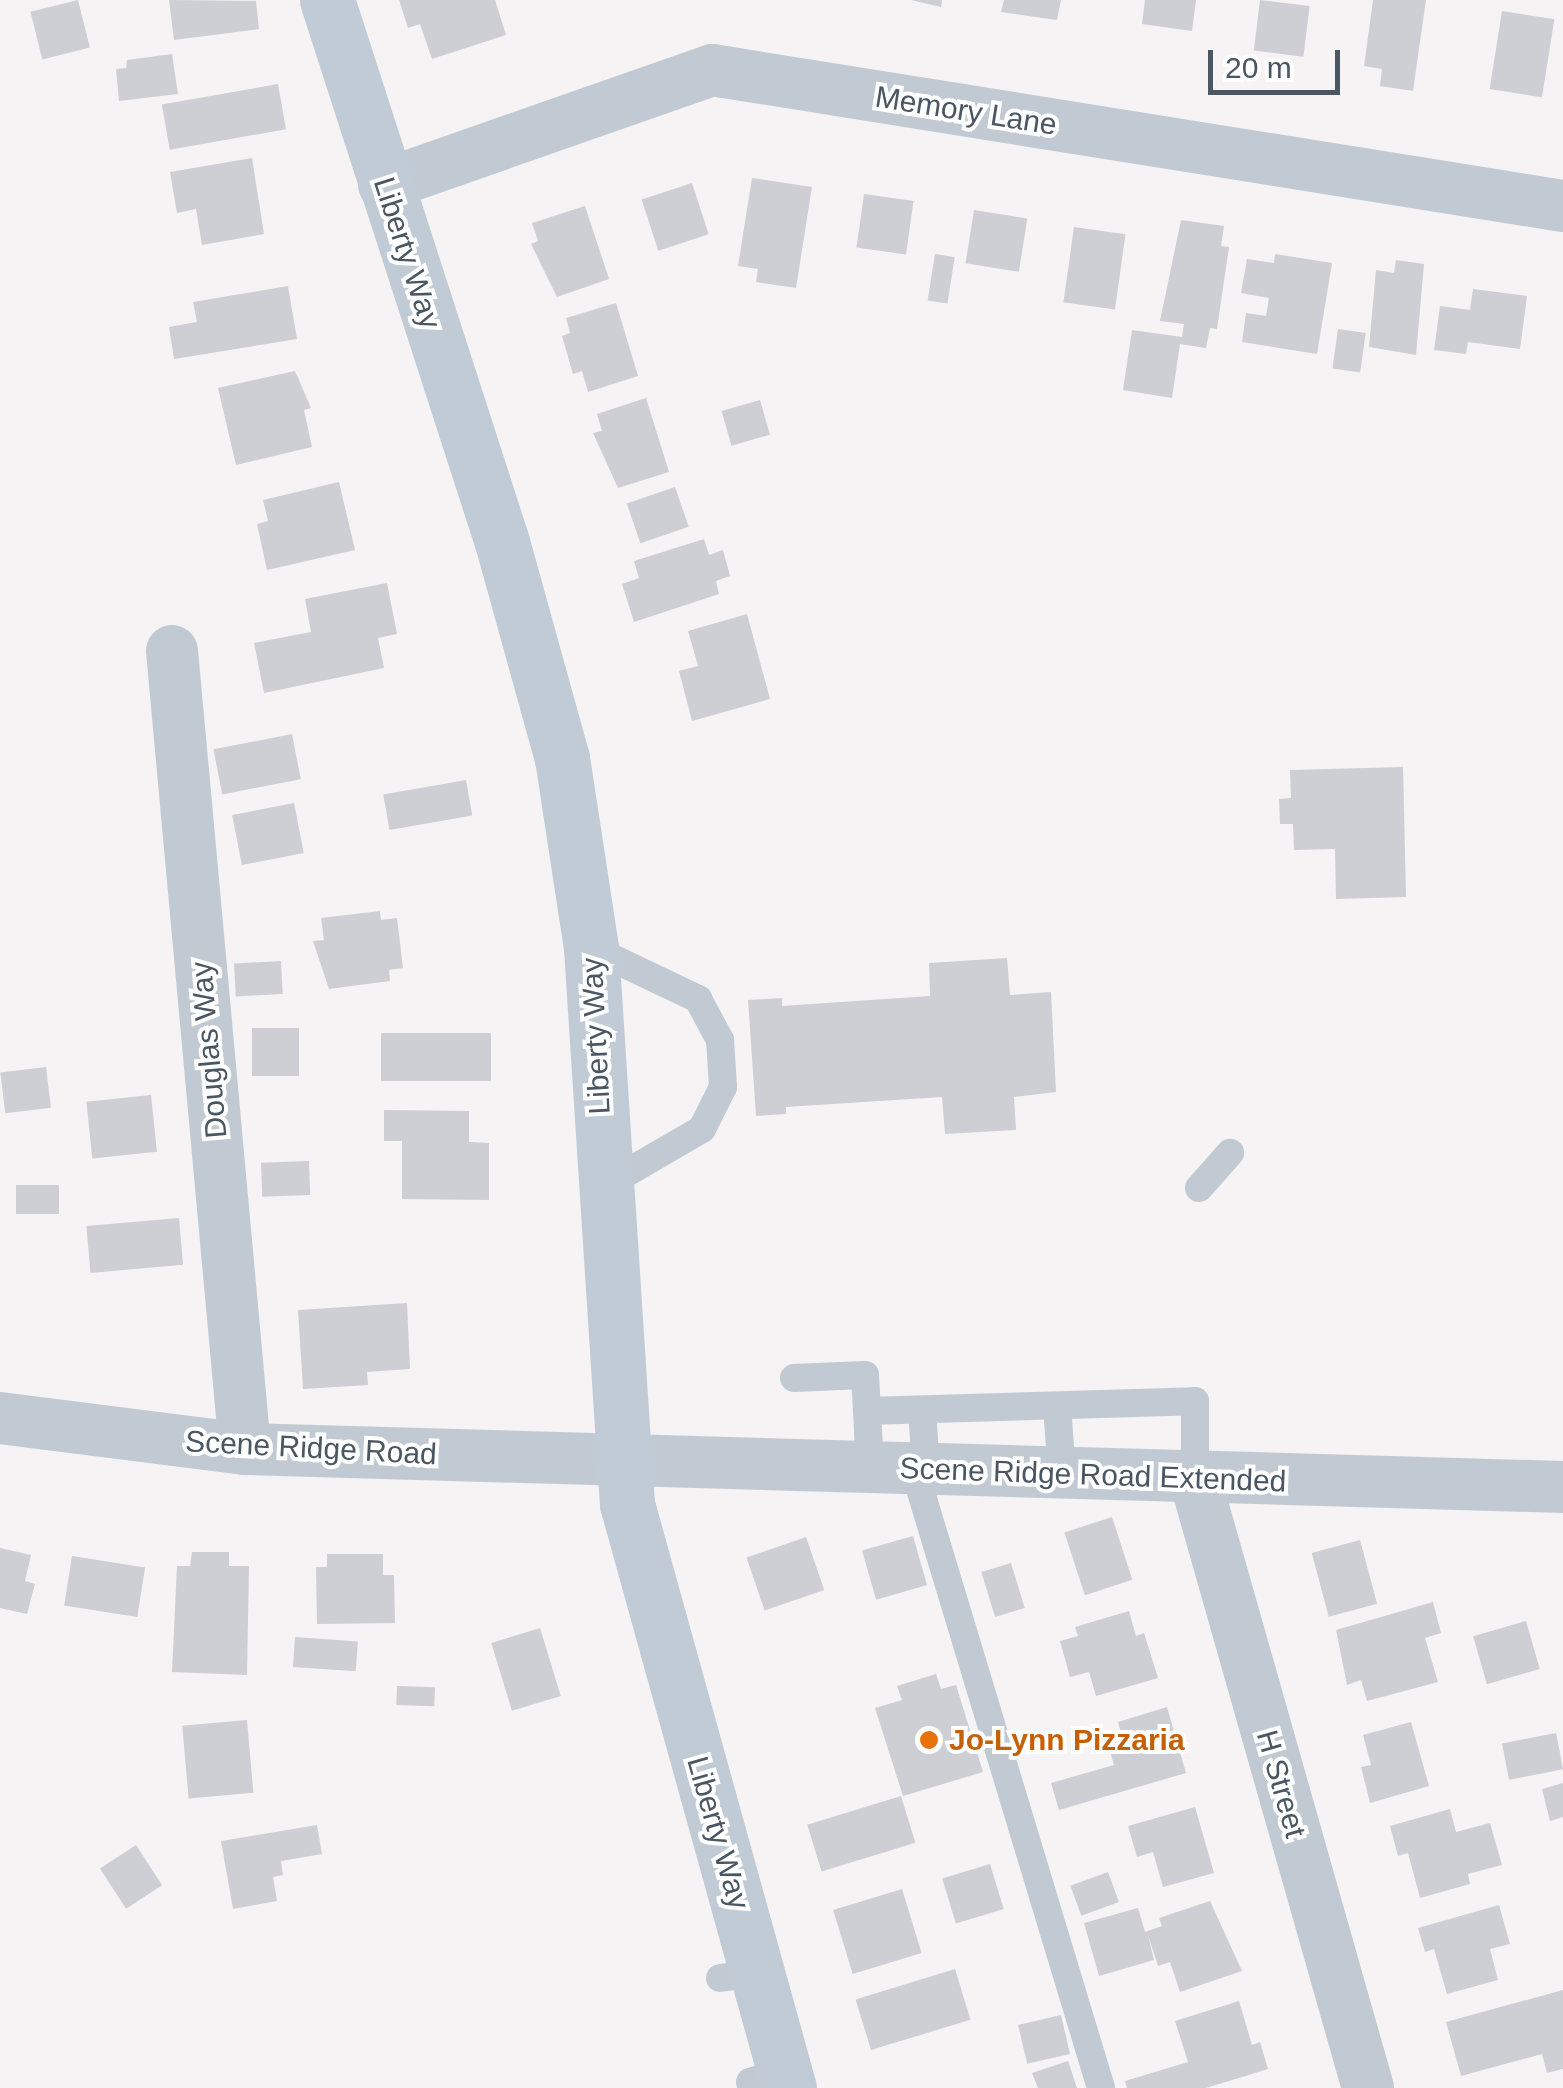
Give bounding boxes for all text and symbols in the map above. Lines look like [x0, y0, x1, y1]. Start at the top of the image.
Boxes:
scale bar [1213, 30, 1346, 92]
text: 20 m [1225, 51, 1292, 84]
street label: Memory Lane [873, 79, 1059, 143]
street label: Liberty Way [366, 173, 448, 333]
street label: Liberty Way [574, 957, 618, 1115]
street label: Douglas Way [183, 960, 235, 1140]
street label: Scene Ridge Road [184, 1423, 438, 1473]
street label: Scene Ridge Road Extended [899, 1450, 1287, 1500]
place label: Jo-Lynn Pizzaria [949, 1722, 1185, 1758]
street label: H Street [1249, 1726, 1313, 1842]
marker: Jo-Lynn Pizzaria [918, 1729, 940, 1751]
street label: Liberty Way [679, 1752, 757, 1914]

